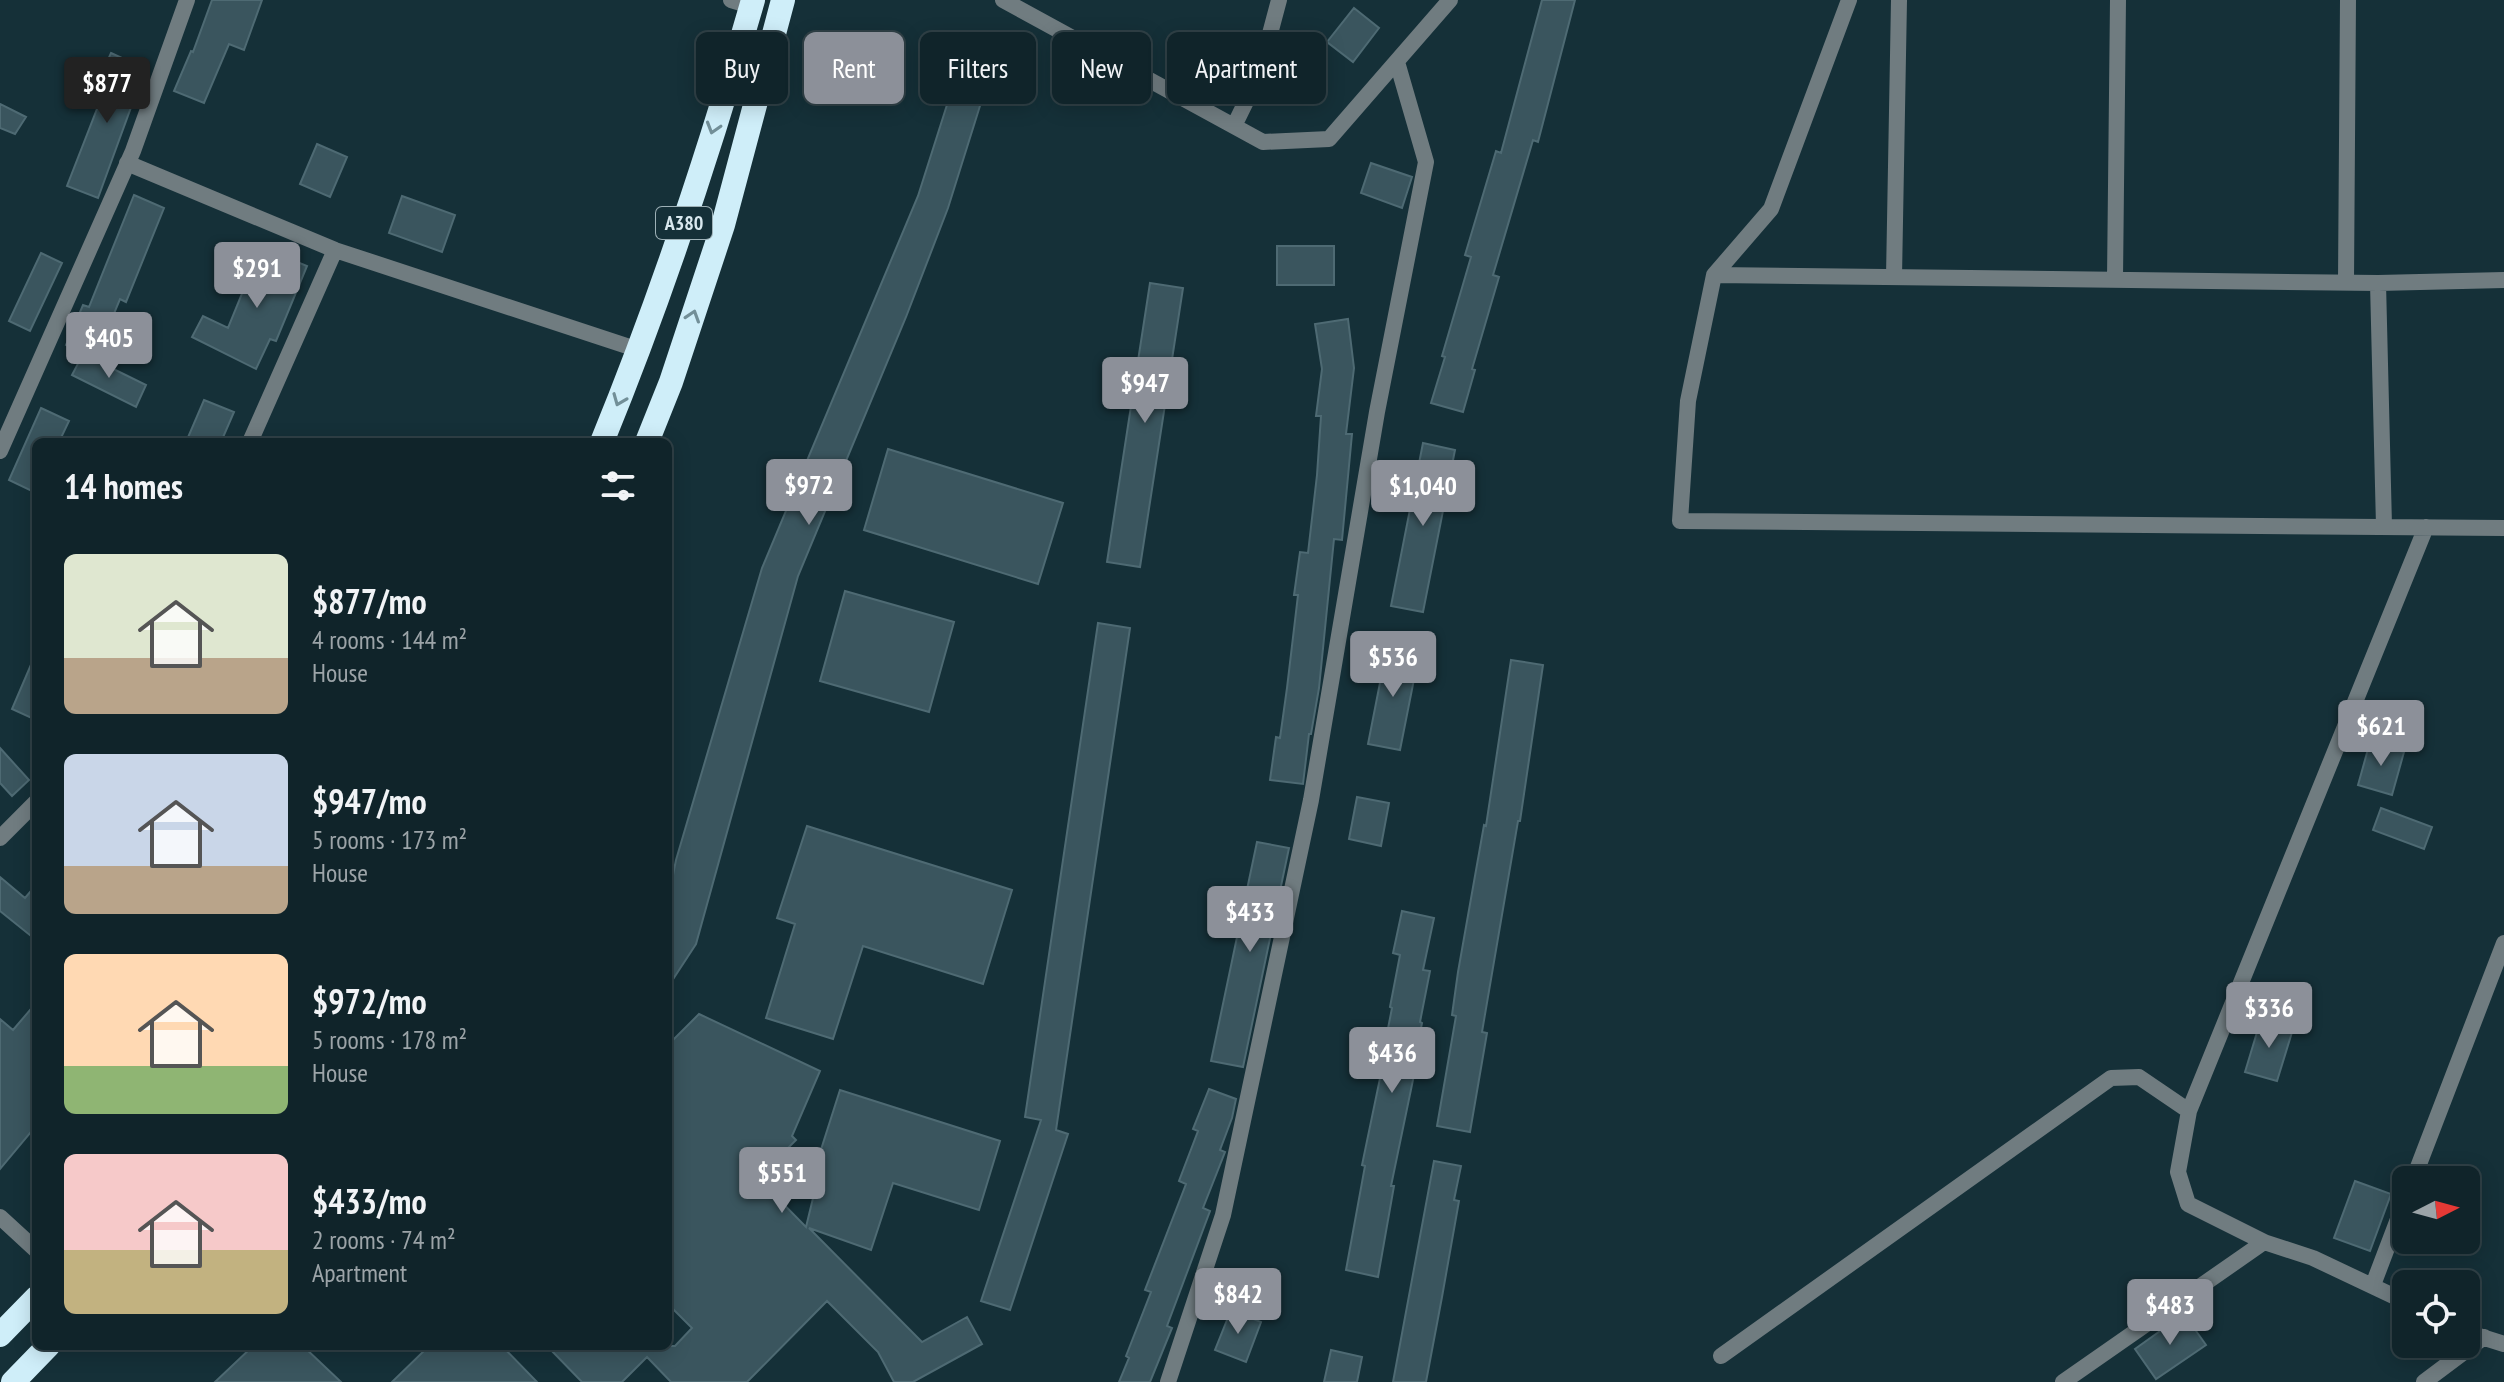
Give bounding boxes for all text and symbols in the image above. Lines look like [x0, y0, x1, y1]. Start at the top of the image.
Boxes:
chip: Buy [696, 32, 788, 104]
chip: Rent [804, 32, 904, 104]
chip: Filters [920, 32, 1036, 104]
chip: New [1052, 32, 1151, 104]
chip: Apartment [1167, 32, 1326, 104]
pin: $877 [60, 57, 154, 125]
text: $877 [82, 66, 132, 99]
one-way arrow [707, 120, 723, 134]
road number: A380 [656, 207, 712, 239]
pin: $291 [210, 242, 304, 310]
text: $291 [232, 251, 282, 284]
one-way arrow [684, 310, 700, 324]
pin: $405 [62, 312, 156, 380]
text: $405 [84, 321, 134, 354]
pin: $947 [1098, 357, 1192, 425]
text: $947 [1120, 366, 1170, 399]
one-way arrow [612, 392, 629, 406]
pin: $972 [762, 459, 856, 527]
pin: $1,040 [1358, 460, 1488, 528]
text: 14 homes [64, 464, 183, 508]
icon: filters [596, 464, 640, 508]
text: $972 [784, 468, 834, 501]
text: $1,040 [1389, 469, 1457, 502]
text: $877/mo [312, 579, 427, 623]
icon: home [128, 586, 224, 682]
text: 4 rooms · 144 m² [312, 623, 467, 656]
pin: $536 [1346, 631, 1440, 699]
text: $536 [1368, 640, 1418, 673]
text: House [312, 656, 368, 689]
pin: $621 [2334, 700, 2428, 768]
text: $621 [2356, 709, 2406, 742]
text: $947/mo [312, 779, 427, 823]
icon: home [128, 786, 224, 882]
text: 5 rooms · 173 m² [312, 823, 467, 856]
text: House [312, 856, 368, 889]
pin: $433 [1203, 886, 1297, 954]
text: $433 [1225, 895, 1275, 928]
text: $972/mo [312, 979, 427, 1023]
pin: $336 [2222, 982, 2316, 1050]
icon: home [128, 986, 224, 1082]
text: $336 [2244, 991, 2294, 1024]
text: 5 rooms · 178 m² [312, 1023, 467, 1056]
pin: $436 [1345, 1027, 1439, 1095]
text: $436 [1367, 1036, 1417, 1069]
text: House [312, 1056, 368, 1089]
pin: $551 [735, 1147, 829, 1215]
text: $551 [757, 1156, 807, 1189]
north arrow [2392, 1166, 2480, 1254]
map controls [2392, 1166, 2480, 1358]
text: $433/mo [312, 1179, 427, 1223]
icon: home [128, 1186, 224, 1282]
text: 2 rooms · 74 m² [312, 1223, 456, 1256]
text: Apartment [312, 1256, 407, 1289]
pin: $842 [1191, 1268, 1285, 1336]
button: locate [2392, 1270, 2480, 1358]
text: $842 [1213, 1277, 1263, 1310]
pin: $483 [2123, 1279, 2217, 1347]
text: $483 [2145, 1288, 2195, 1321]

